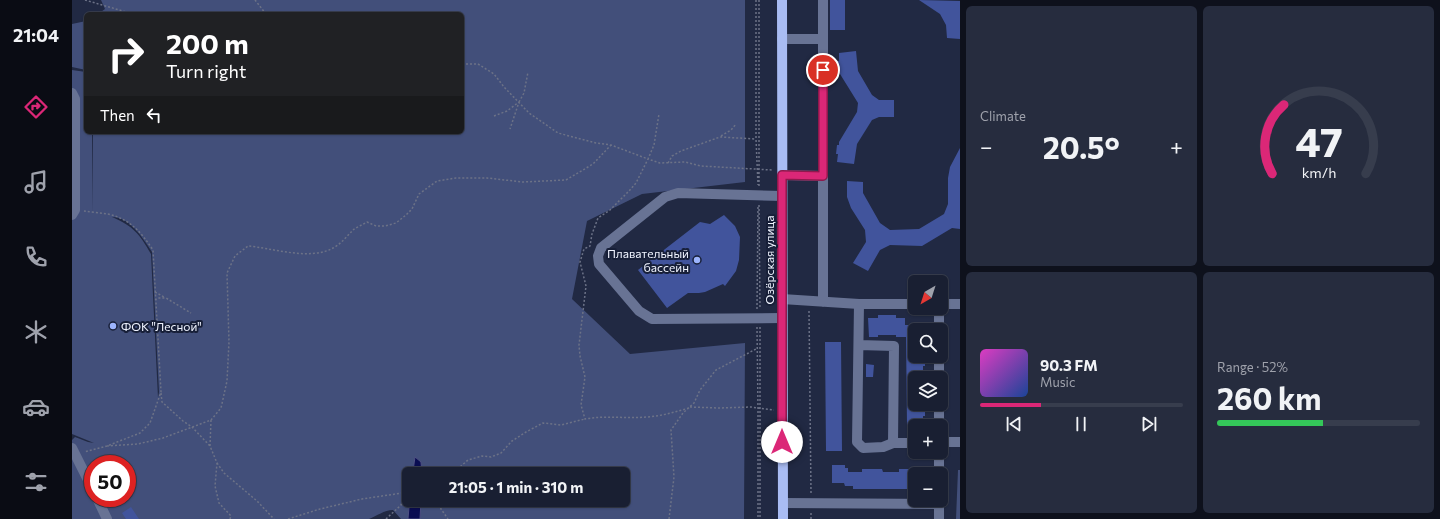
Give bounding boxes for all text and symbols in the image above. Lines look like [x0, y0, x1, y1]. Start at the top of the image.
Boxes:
text: 21:04 [13, 24, 59, 46]
text: 200 m [166, 26, 249, 60]
icon: right [100, 28, 152, 80]
pin [806, 53, 840, 87]
icon: arrive [812, 59, 834, 81]
text: Turn right [166, 60, 246, 82]
icon: directions [22, 93, 50, 121]
icon: left [143, 104, 165, 126]
text: Then [100, 106, 135, 124]
text: Climate [980, 108, 1026, 124]
text: 47 [1295, 115, 1342, 166]
text: 20.5° [1043, 128, 1120, 165]
text: − [980, 133, 993, 160]
text: + [1170, 133, 1183, 160]
text: km/h [1301, 162, 1336, 180]
icon: music [22, 168, 50, 196]
street label: Озёрская улица [762, 216, 776, 304]
icon: phone [22, 243, 50, 271]
place label: Плавательный бассейн [607, 246, 689, 274]
marker: Плавательный бассейн [692, 255, 702, 265]
north arrow [908, 275, 948, 315]
map controls [908, 275, 948, 507]
icon: climate [22, 318, 50, 346]
place label: ФОК "Лесной" [121, 319, 202, 333]
marker: ФОК "Лесной" [108, 321, 118, 331]
button: search [908, 323, 948, 363]
text: 90.3 FM [1040, 356, 1098, 374]
text: Range · 52% [1217, 359, 1288, 375]
button: layers [908, 371, 948, 411]
text: Music [1040, 374, 1075, 390]
text: 260 km [1217, 379, 1321, 416]
icon: car [22, 393, 50, 421]
icon: previous [1003, 413, 1025, 435]
icon: pause [1070, 413, 1092, 435]
icon: next [1138, 413, 1160, 435]
button: + [908, 419, 948, 459]
position arrow [761, 421, 803, 463]
speed limit sign: 50 [84, 455, 136, 507]
button: − [908, 467, 948, 507]
icon: filters [22, 468, 50, 496]
text: 21:05 · 1 min · 310 m [449, 478, 583, 496]

